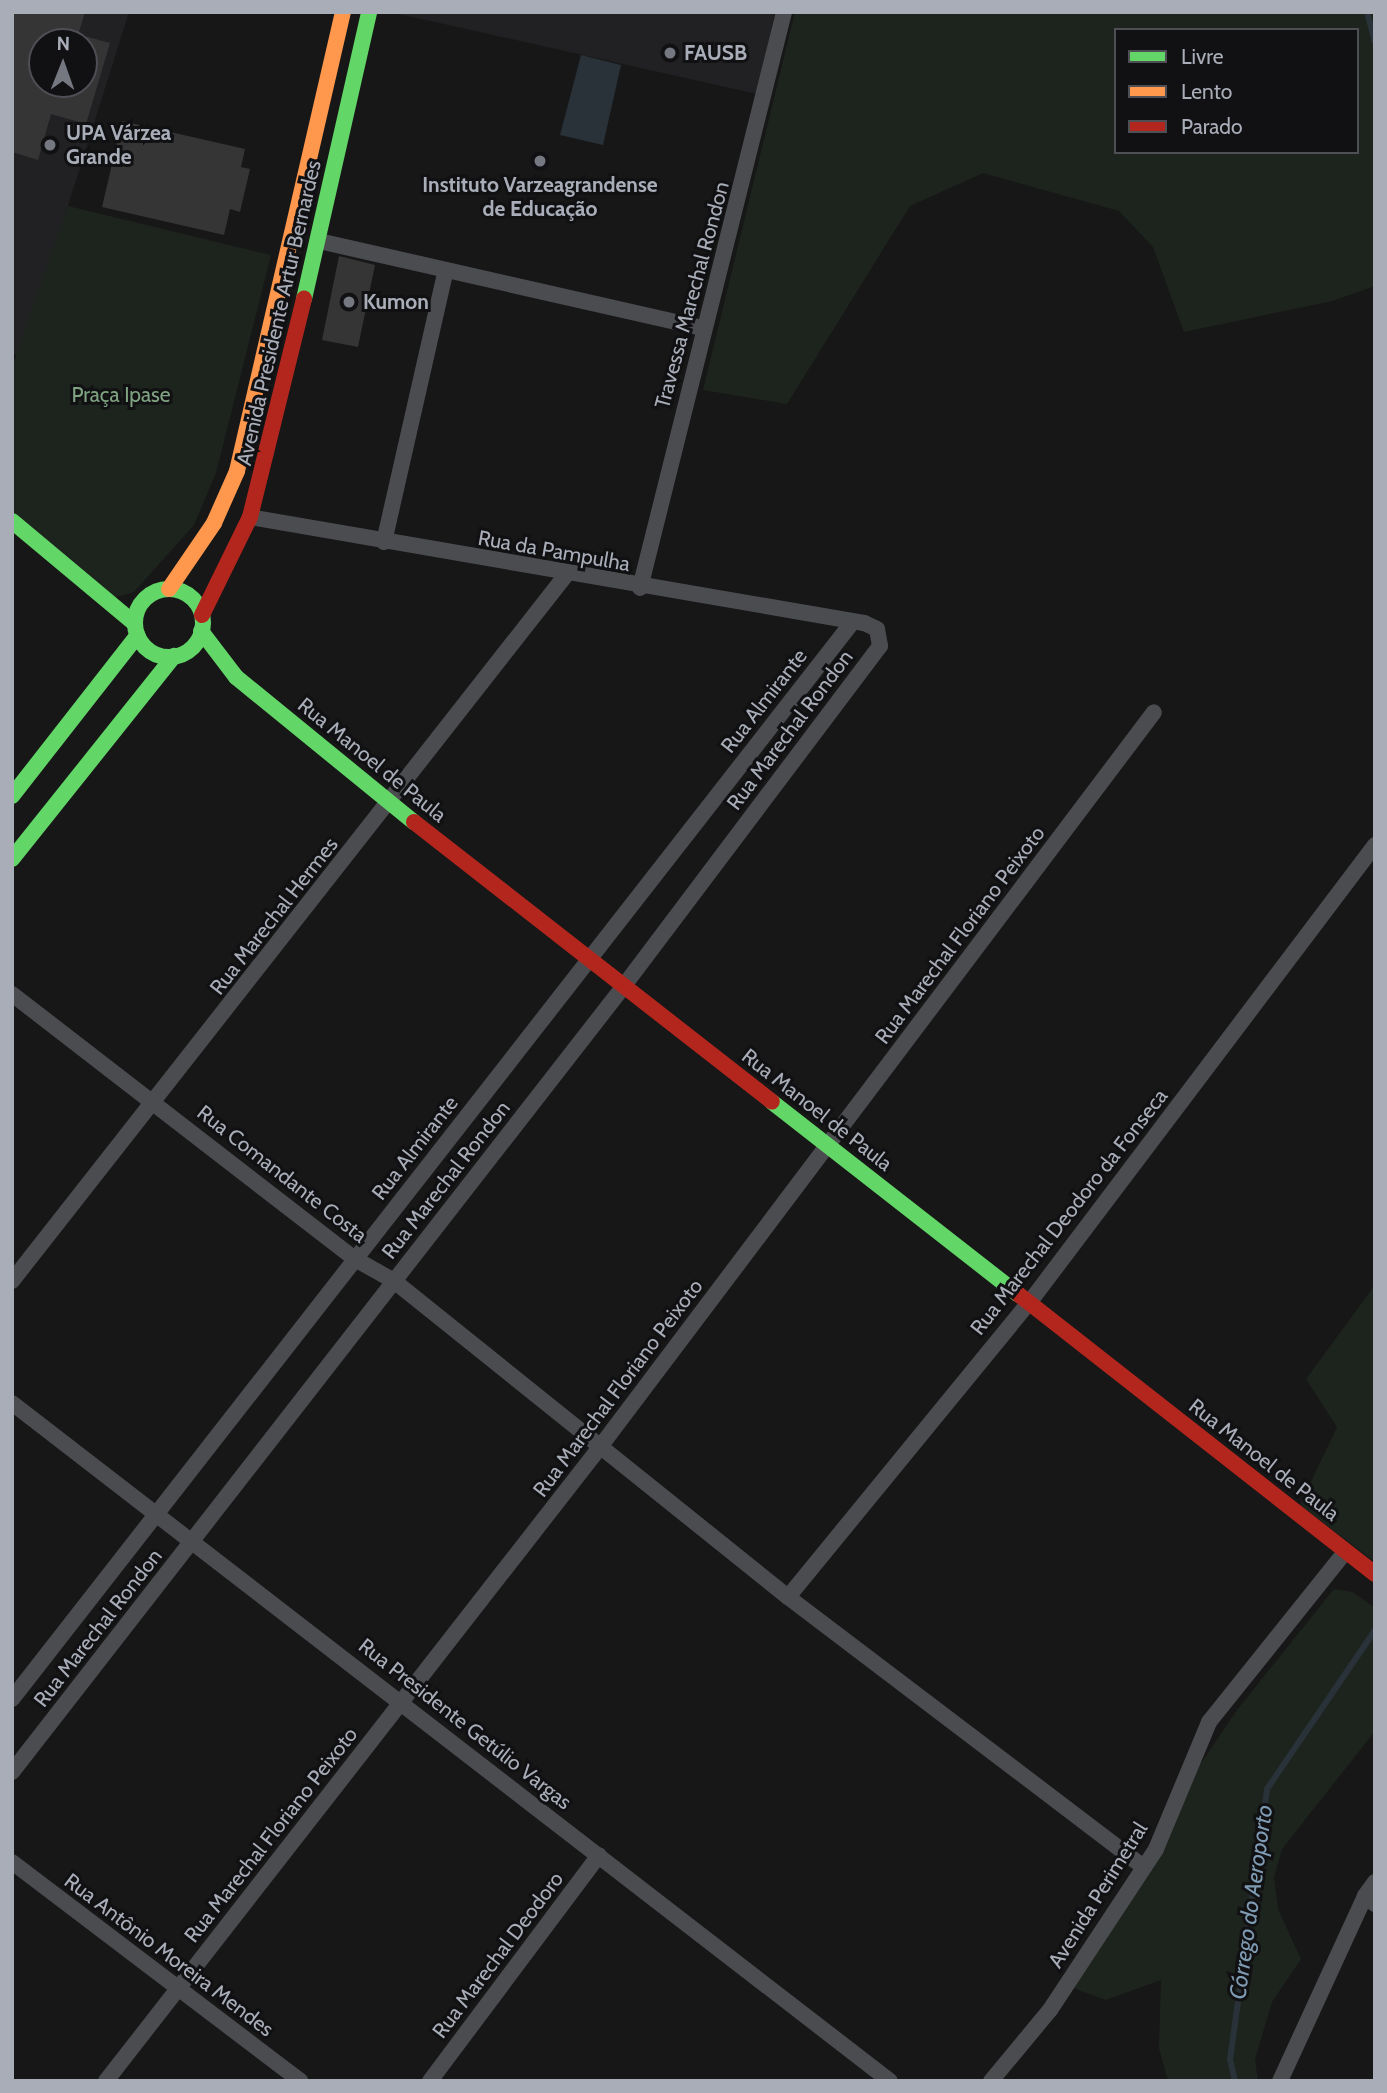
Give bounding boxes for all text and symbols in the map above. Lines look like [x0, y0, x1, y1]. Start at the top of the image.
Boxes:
north arrow [28, 28, 98, 98]
legend [1114, 28, 1359, 154]
text: N [56, 32, 70, 55]
place label: FAUSB [684, 40, 747, 66]
text: Livre [1181, 44, 1223, 69]
marker: FAUSB [662, 45, 678, 61]
text: Lento [1181, 79, 1232, 104]
text: Parado [1181, 114, 1243, 139]
place label: UPA Várzea Grande [66, 120, 171, 170]
marker: UPA Várzea Grande [40, 135, 60, 155]
marker: Instituto Varzeagrandense de Educação [532, 153, 548, 169]
street label: Avenida Presidente Artur Bernardes [232, 158, 326, 468]
place label: Instituto Varzeagrandense de Educação [422, 172, 658, 222]
street label: Travessa Marechal Rondon [650, 179, 734, 411]
place label: Kumon [363, 289, 429, 315]
marker: Kumon [341, 294, 357, 310]
park label: Praça Ipase [71, 382, 171, 408]
street label: Rua da Pampulha [476, 525, 632, 577]
street label: Rua Almirante [716, 644, 812, 758]
street label: Rua Marechal Rondon [722, 645, 858, 815]
street label: Rua Manoel de Paula [293, 692, 451, 828]
street label: Rua Marechal Floriano Peixoto [870, 821, 1050, 1049]
street label: Rua Marechal Hermes [205, 832, 343, 1000]
street label: Rua Manoel de Paula [737, 1043, 897, 1177]
street label: Rua Marechal Deodoro da Fonseca [965, 1084, 1173, 1340]
street label: Rua Almirante [367, 1091, 463, 1205]
street label: Rua Marechal Rondon [377, 1096, 515, 1264]
street label: Rua Comandante Costa [192, 1100, 372, 1248]
street label: Rua Marechal Floriano Peixoto [528, 1274, 708, 1502]
street label: Rua Manoel de Paula [1184, 1393, 1344, 1527]
street label: Rua Marechal Rondon [29, 1544, 167, 1712]
street label: Rua Presidente Getúlio Vargas [354, 1633, 576, 1815]
street label: Rua Marechal Floriano Peixoto [179, 1722, 363, 1948]
water label: Córrego do Aeroporto [1224, 1803, 1278, 2001]
street label: Avenida Perimetral [1043, 1817, 1153, 1973]
street label: Rua Marechal Deodoro [427, 1867, 569, 2043]
street label: Rua Antônio Moreira Mendes [59, 1868, 279, 2042]

